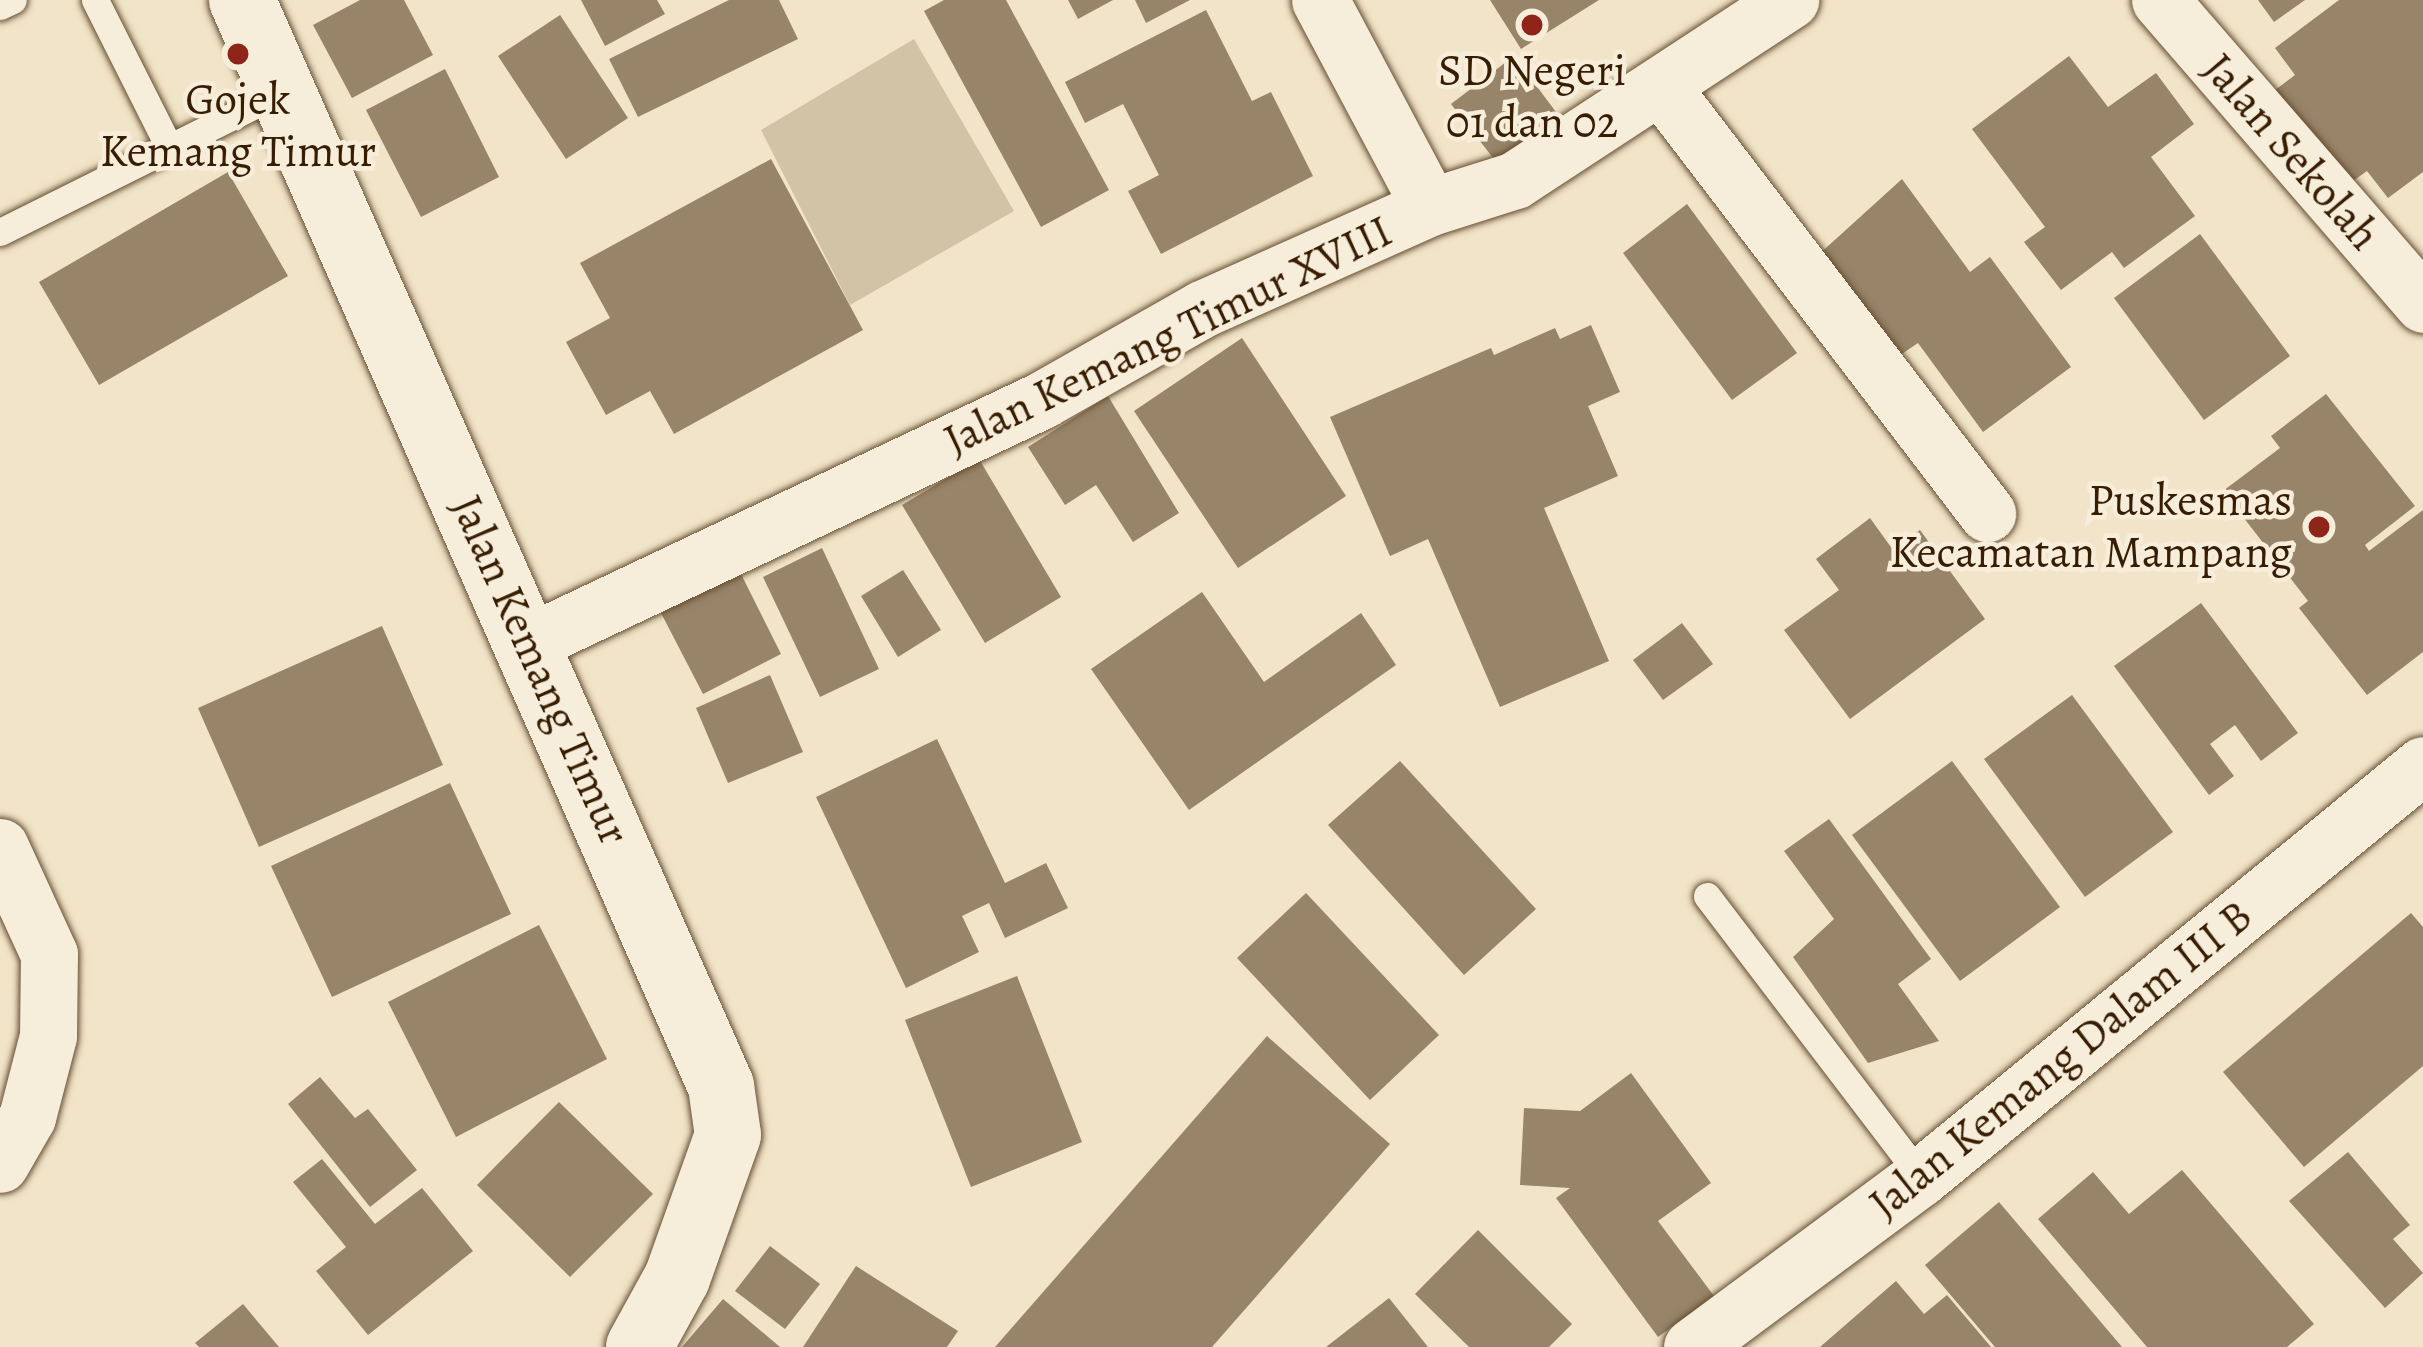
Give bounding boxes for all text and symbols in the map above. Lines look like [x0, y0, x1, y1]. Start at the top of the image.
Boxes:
marker: SD Negeri 01 dan 02 [1519, 12, 1545, 38]
marker: Gojek Kemang Timur [225, 41, 251, 67]
street label: Jalan Sekolah [2191, 43, 2391, 261]
place label: SD Negeri 01 dan 02 [1438, 44, 1626, 150]
place label: Gojek Kemang Timur [100, 73, 376, 179]
street label: Jalan Kemang Timur XVIII [936, 204, 1400, 468]
place label: Puskesmas Kecamatan Mampang [1890, 474, 2292, 580]
street label: Jalan Kemang Timur [439, 487, 641, 853]
marker: Puskesmas Kecamatan Mampang [2303, 511, 2335, 543]
street label: Jalan Kemang Dalam III B [1859, 889, 2263, 1231]

